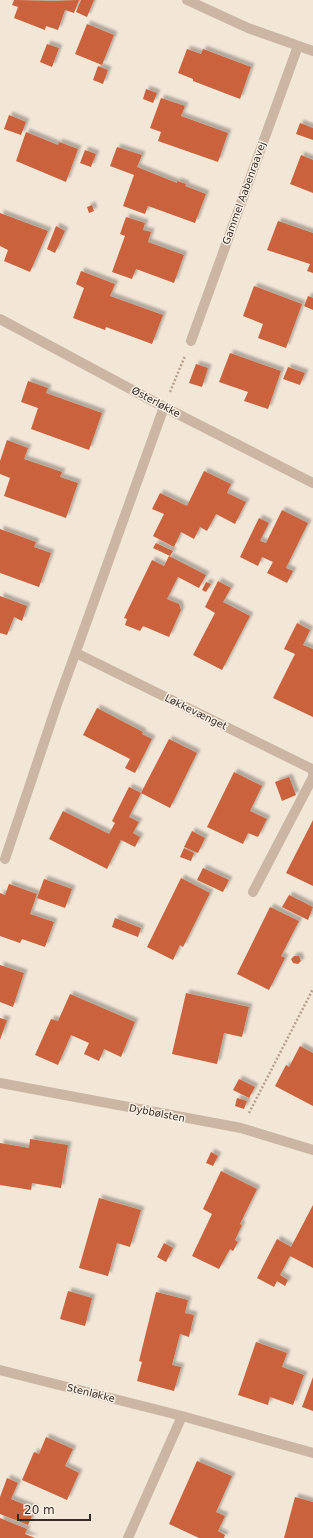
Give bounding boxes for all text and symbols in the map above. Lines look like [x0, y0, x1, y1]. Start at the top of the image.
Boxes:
street label: Gammel Aabenraavej [220, 140, 268, 246]
street label: Østerløkke [130, 385, 182, 419]
street label: Løkkevænget [163, 692, 229, 732]
street label: Dybbølsten [128, 1102, 186, 1124]
street label: Stenløkke [66, 1382, 116, 1404]
scale bar [18, 1496, 90, 1522]
text: 20 m [24, 1503, 55, 1517]

